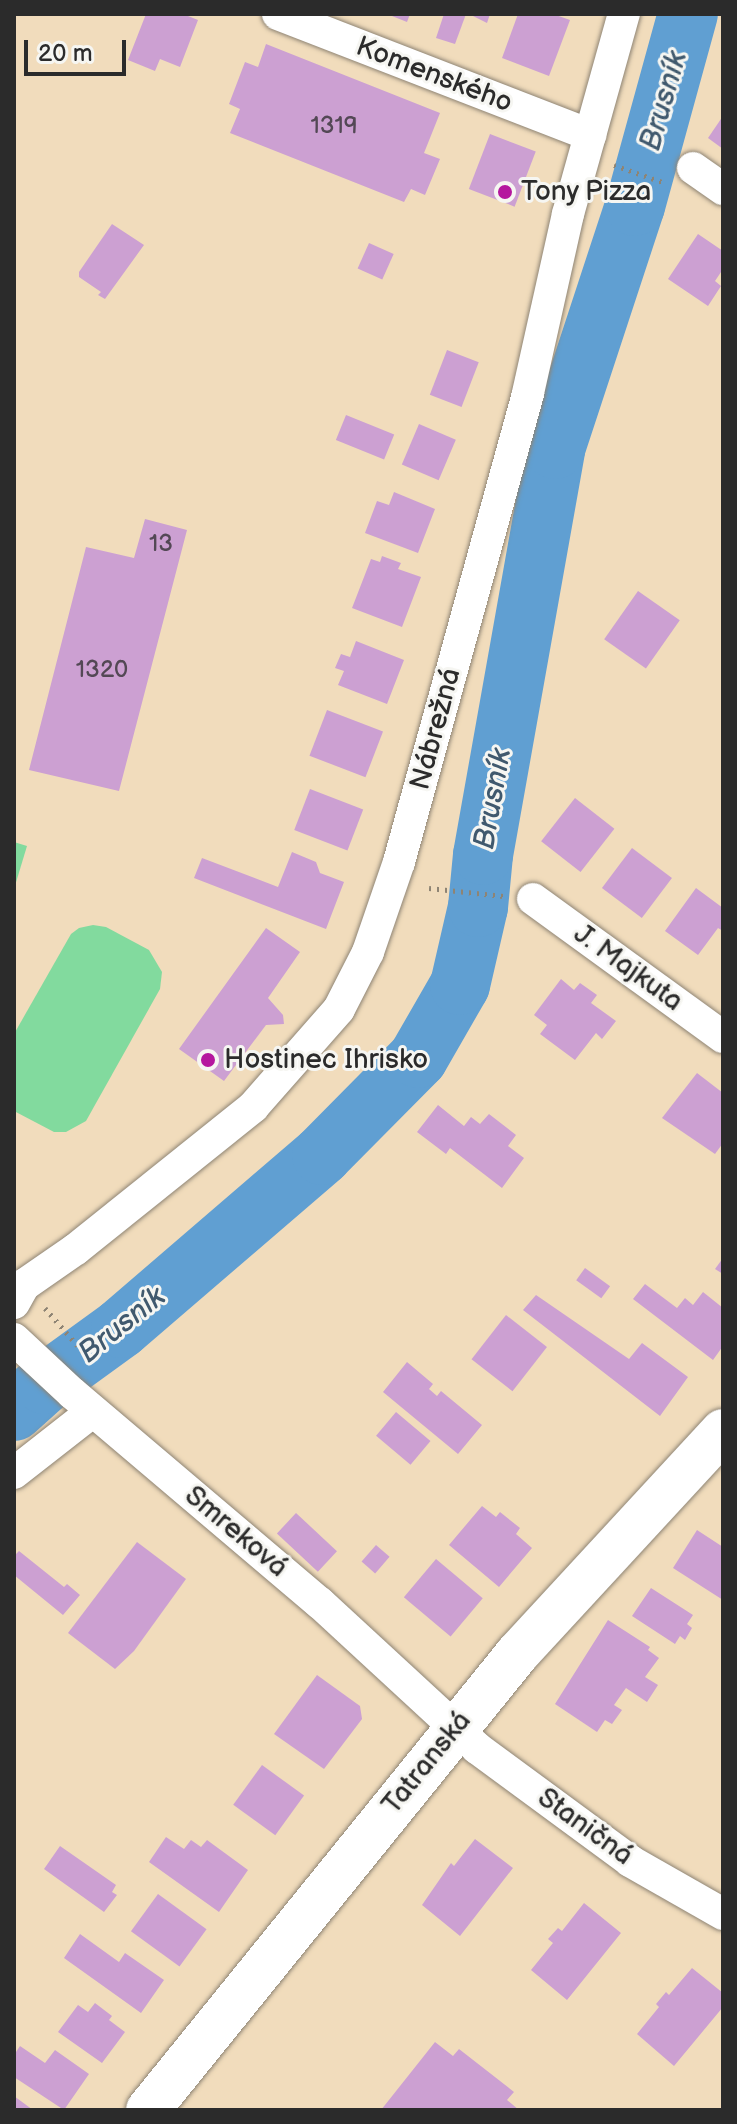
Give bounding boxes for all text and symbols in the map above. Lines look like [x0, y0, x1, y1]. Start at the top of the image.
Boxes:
scale bar [28, 24, 130, 74]
street label: Komenského [351, 30, 517, 120]
text: 20 m [38, 39, 93, 68]
water label: Brusník [633, 47, 695, 155]
house number: 1319 [310, 112, 358, 140]
place label: Tony Pizza [521, 175, 653, 209]
marker: Tony Pizza [496, 183, 514, 201]
house number: 13 [149, 530, 173, 558]
house number: 1320 [76, 656, 128, 684]
street label: Nábrežná [404, 665, 468, 793]
water label: Brusník [466, 746, 520, 852]
street label: J. Majkuta [567, 917, 689, 1019]
place label: Hostinec Ihrisko [224, 1043, 428, 1077]
marker: Hostinec Ihrisko [199, 1051, 217, 1069]
water label: Brusník [71, 1279, 173, 1371]
street label: Smreková [178, 1479, 294, 1585]
street label: Tatranská [375, 1705, 479, 1821]
street label: Staničná [531, 1781, 639, 1873]

